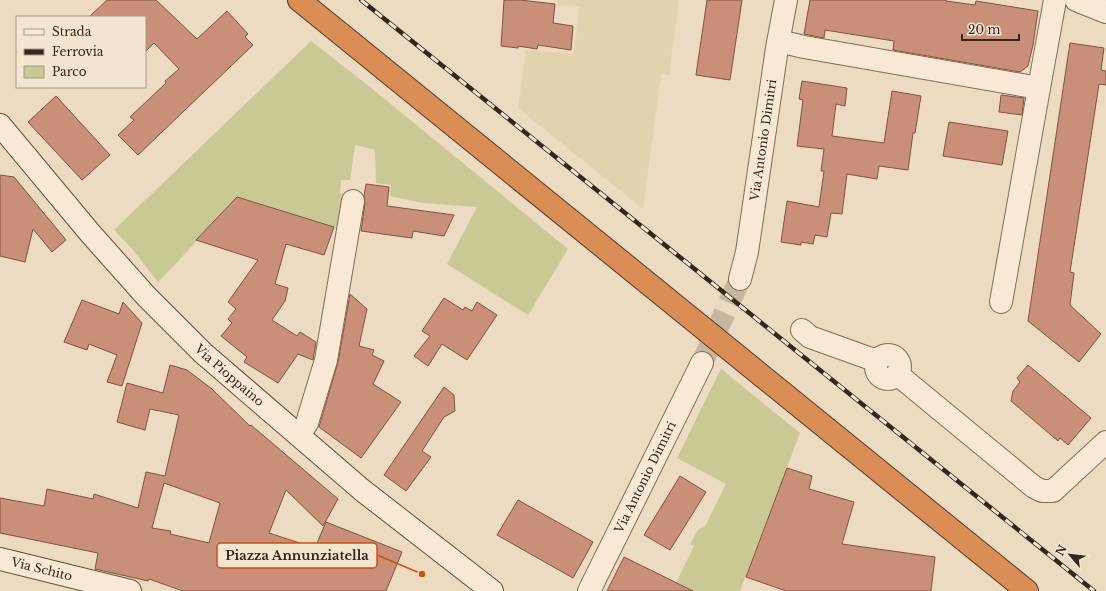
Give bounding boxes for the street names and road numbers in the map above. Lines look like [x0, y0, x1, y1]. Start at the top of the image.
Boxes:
street label: Via Antonio Dimitri [746, 78, 779, 203]
street label: Via Pioppaino [191, 340, 267, 409]
street label: Via Antonio Dimitri [611, 419, 679, 536]
street label: Via Schito [9, 554, 74, 584]

